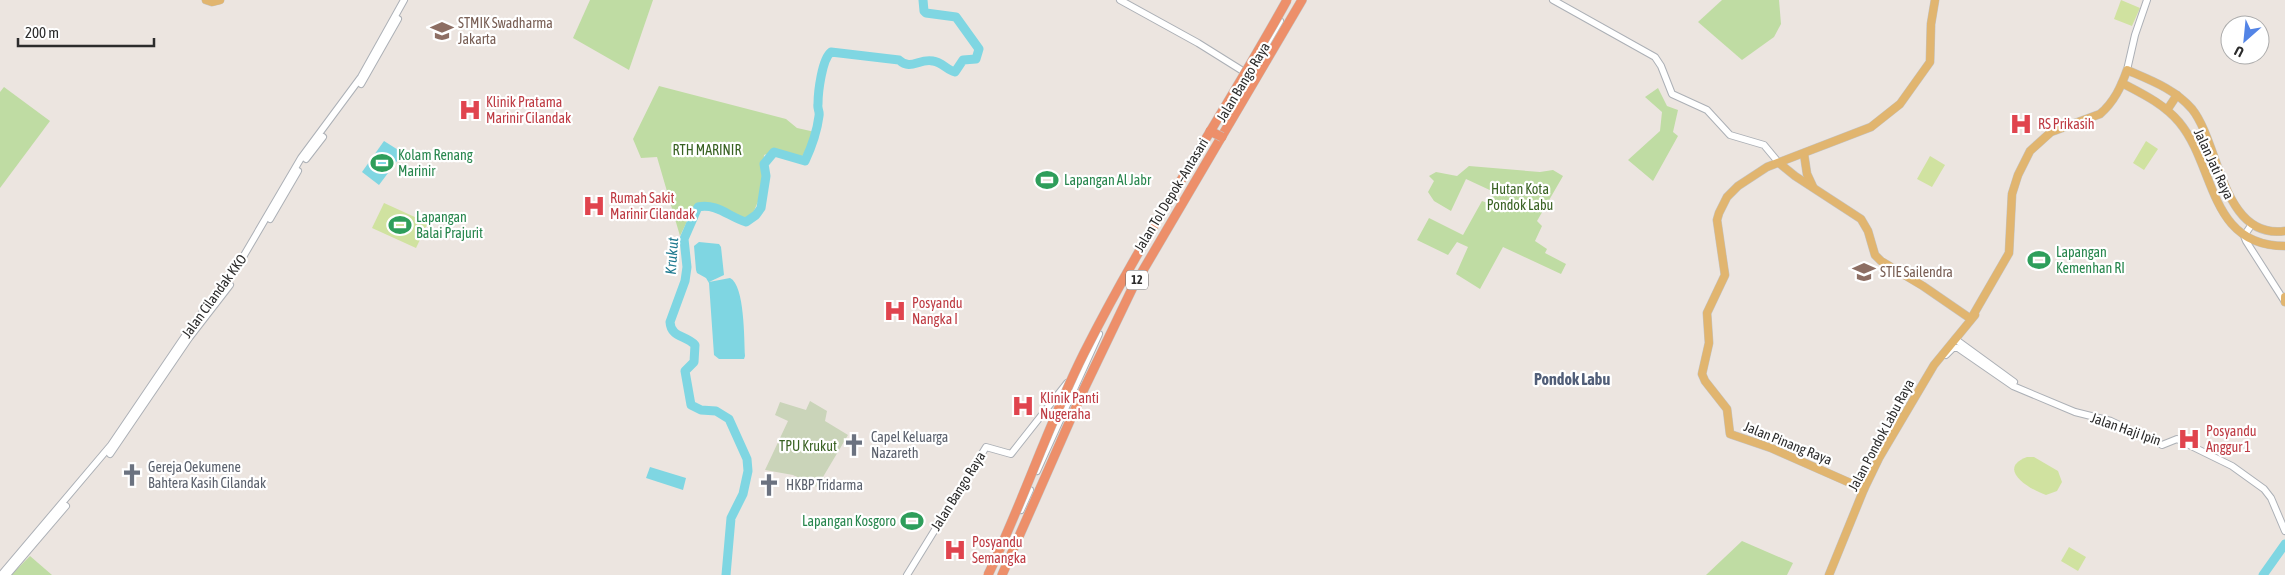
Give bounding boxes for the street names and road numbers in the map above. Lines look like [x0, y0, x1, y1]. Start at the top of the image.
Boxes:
street label: Jalan Bango Raya [1213, 39, 1273, 125]
street label: Jalan Jati Raya [2191, 126, 2237, 202]
street label: Jalan Tol Depok–Antasari [1131, 135, 1211, 255]
street label: Jalan Cilandak KKO [178, 251, 250, 341]
road number: 12 [1126, 270, 1148, 290]
street label: Jalan Pondok Labu Raya [1845, 376, 1917, 494]
street label: Jalan Haji Ipin [2089, 410, 2163, 448]
street label: Jalan Pinang Raya [1742, 418, 1834, 468]
street label: Jalan Bango Raya [927, 449, 989, 533]

